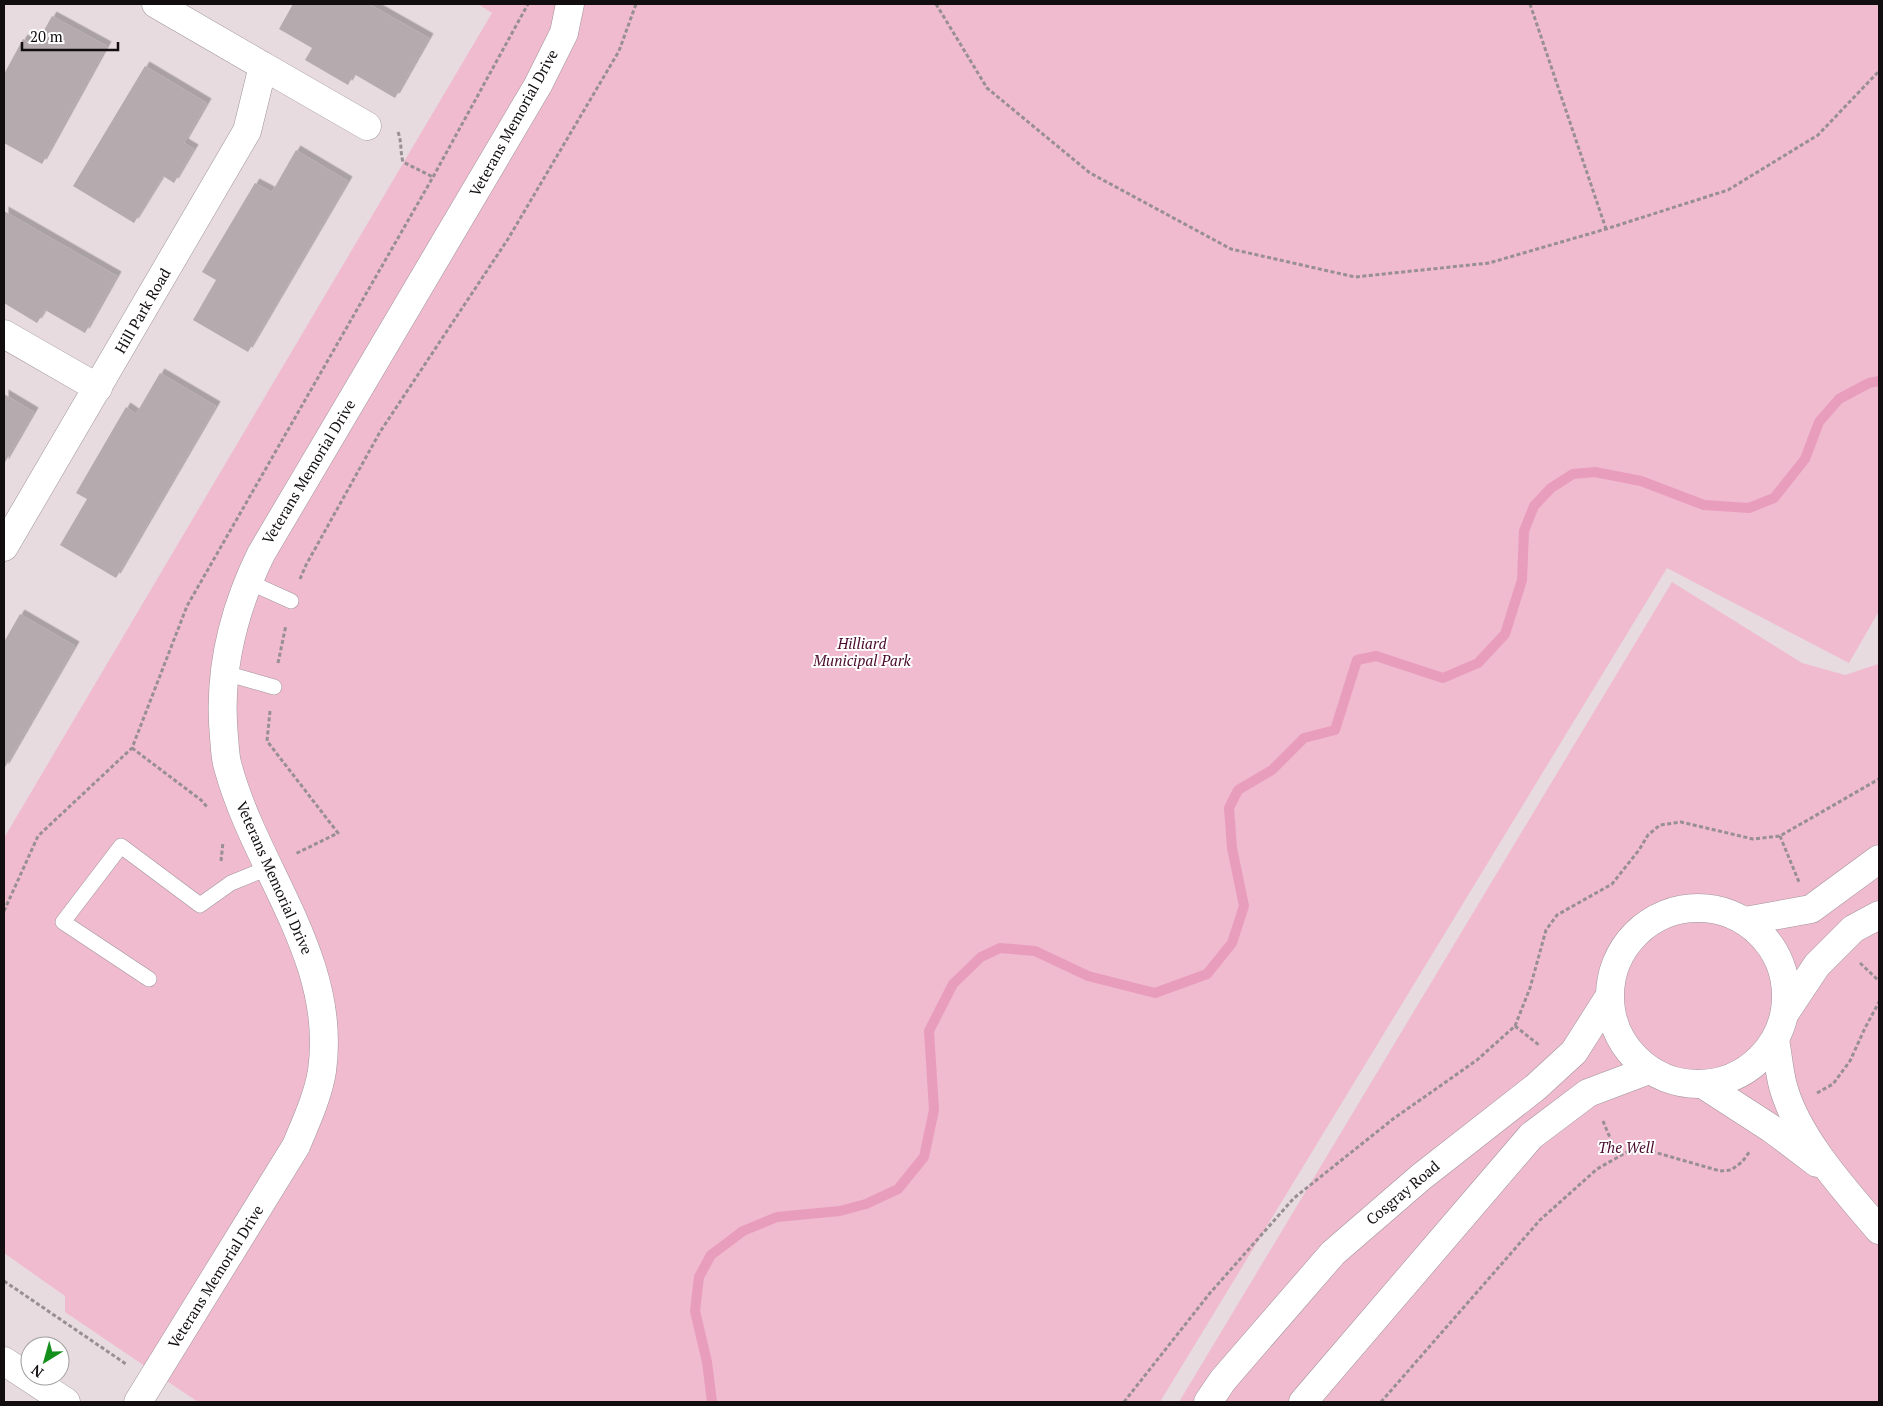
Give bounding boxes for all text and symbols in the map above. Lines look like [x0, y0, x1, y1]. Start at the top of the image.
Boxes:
scale bar [22, 20, 119, 52]
text: 20 m [30, 26, 63, 46]
street label: Veterans Memorial Drive [464, 45, 562, 200]
street label: Hill Park Road [110, 264, 175, 357]
street label: Veterans Memorial Drive [257, 395, 359, 548]
park label: Hilliard Municipal Park [812, 633, 912, 670]
street label: Veterans Memorial Drive [232, 798, 318, 957]
park label: The Well [1598, 1137, 1655, 1157]
street label: Cosgray Road [1361, 1156, 1443, 1229]
street label: Veterans Memorial Drive [163, 1201, 267, 1352]
north arrow [20, 1336, 70, 1386]
text: N [27, 1361, 47, 1383]

